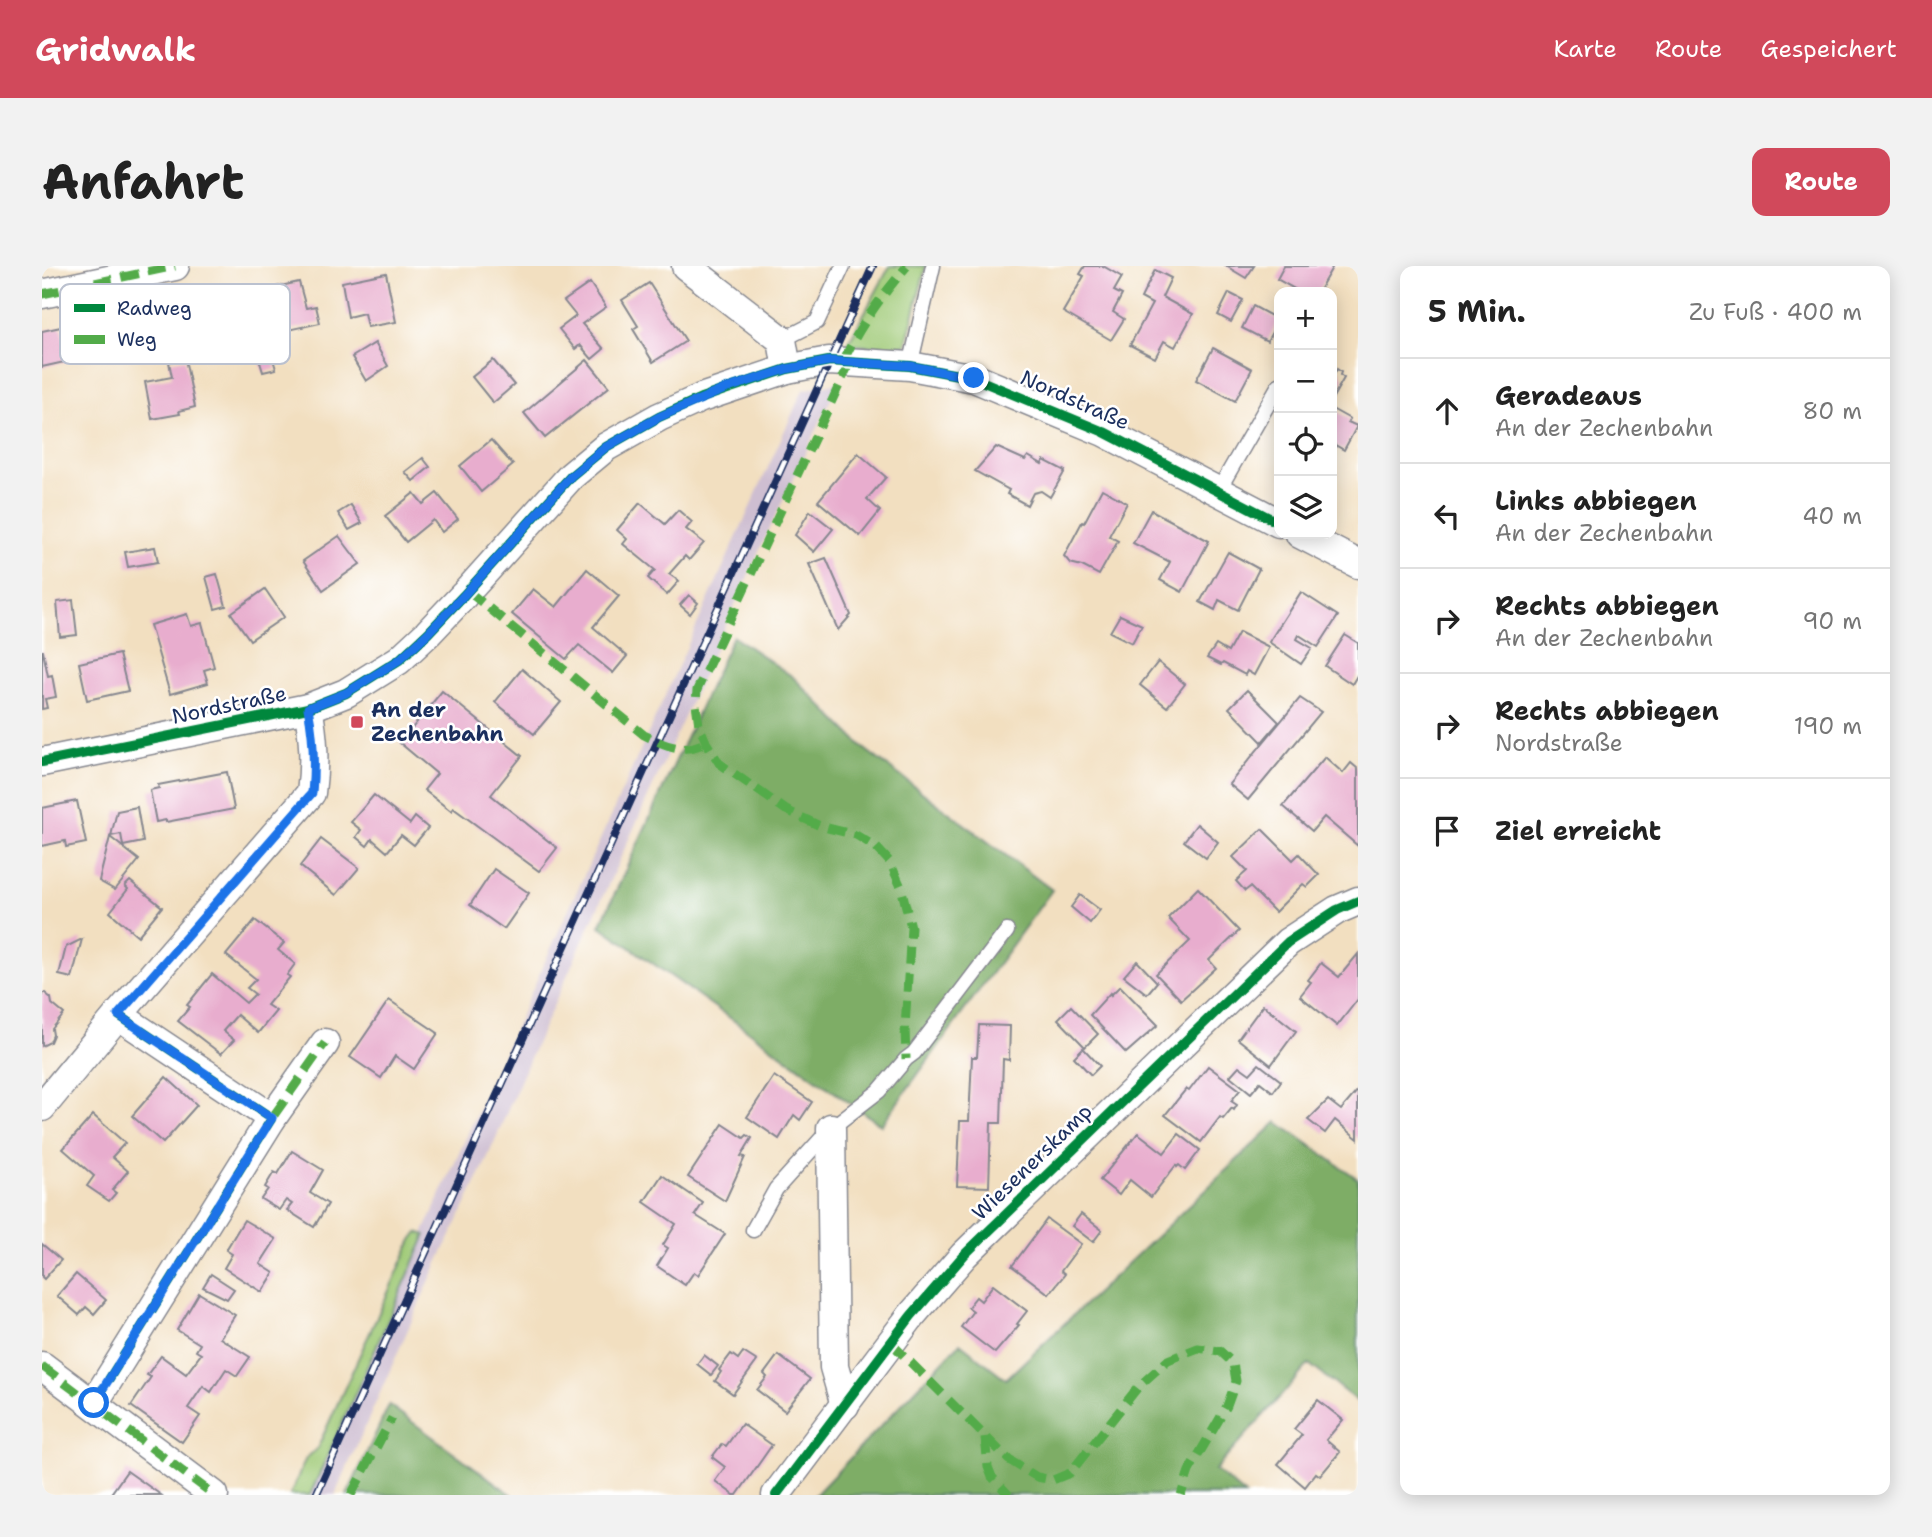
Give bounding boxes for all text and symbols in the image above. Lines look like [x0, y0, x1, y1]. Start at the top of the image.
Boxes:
text: Gridwalk [35, 27, 196, 72]
text: Karte [1553, 33, 1617, 65]
text: Route [1655, 33, 1722, 65]
text: Gespeichert [1760, 33, 1897, 65]
button: Route [1752, 148, 1890, 216]
text: Anfahrt [42, 149, 244, 215]
legend [60, 284, 290, 364]
map controls [1274, 287, 1337, 539]
button: + [1274, 287, 1337, 350]
text: 5 Min. [1428, 291, 1526, 332]
text: Radweg [117, 296, 192, 321]
text: Zu Fuß · 400 m [1689, 297, 1862, 327]
text: Weg [117, 327, 157, 352]
button: − [1274, 350, 1337, 413]
route end [958, 362, 989, 393]
street label: Nordstraße [1016, 363, 1134, 437]
text: Geradeaus [1495, 378, 1642, 413]
icon: ahead [1428, 392, 1466, 430]
text: 80 m [1803, 396, 1862, 426]
button: locate [1274, 413, 1337, 476]
text: An der Zechenbahn [1495, 413, 1713, 443]
button: layers [1274, 476, 1337, 539]
text: Links abbiegen [1495, 483, 1697, 518]
icon: left [1428, 497, 1466, 535]
text: 40 m [1802, 501, 1862, 531]
text: An der Zechenbahn [1495, 518, 1713, 548]
text: Rechts abbiegen [1495, 588, 1719, 623]
icon: right [1428, 602, 1466, 640]
text: 90 m [1802, 606, 1862, 636]
text: An der Zechenbahn [1495, 623, 1713, 653]
street label: Nordstraße [169, 679, 289, 731]
text: Rechts abbiegen [1495, 693, 1719, 728]
place label: An der Zechenbahn [371, 696, 504, 748]
icon: right [1428, 707, 1466, 745]
text: 190 m [1794, 711, 1862, 741]
marker: An der Zechenbahn [349, 714, 365, 730]
text: Nordstraße [1495, 728, 1623, 758]
icon: arrive [1428, 812, 1466, 850]
text: Ziel erreicht [1495, 813, 1661, 848]
street label: Wiesenerskamp [966, 1097, 1098, 1227]
route start [78, 1387, 109, 1418]

